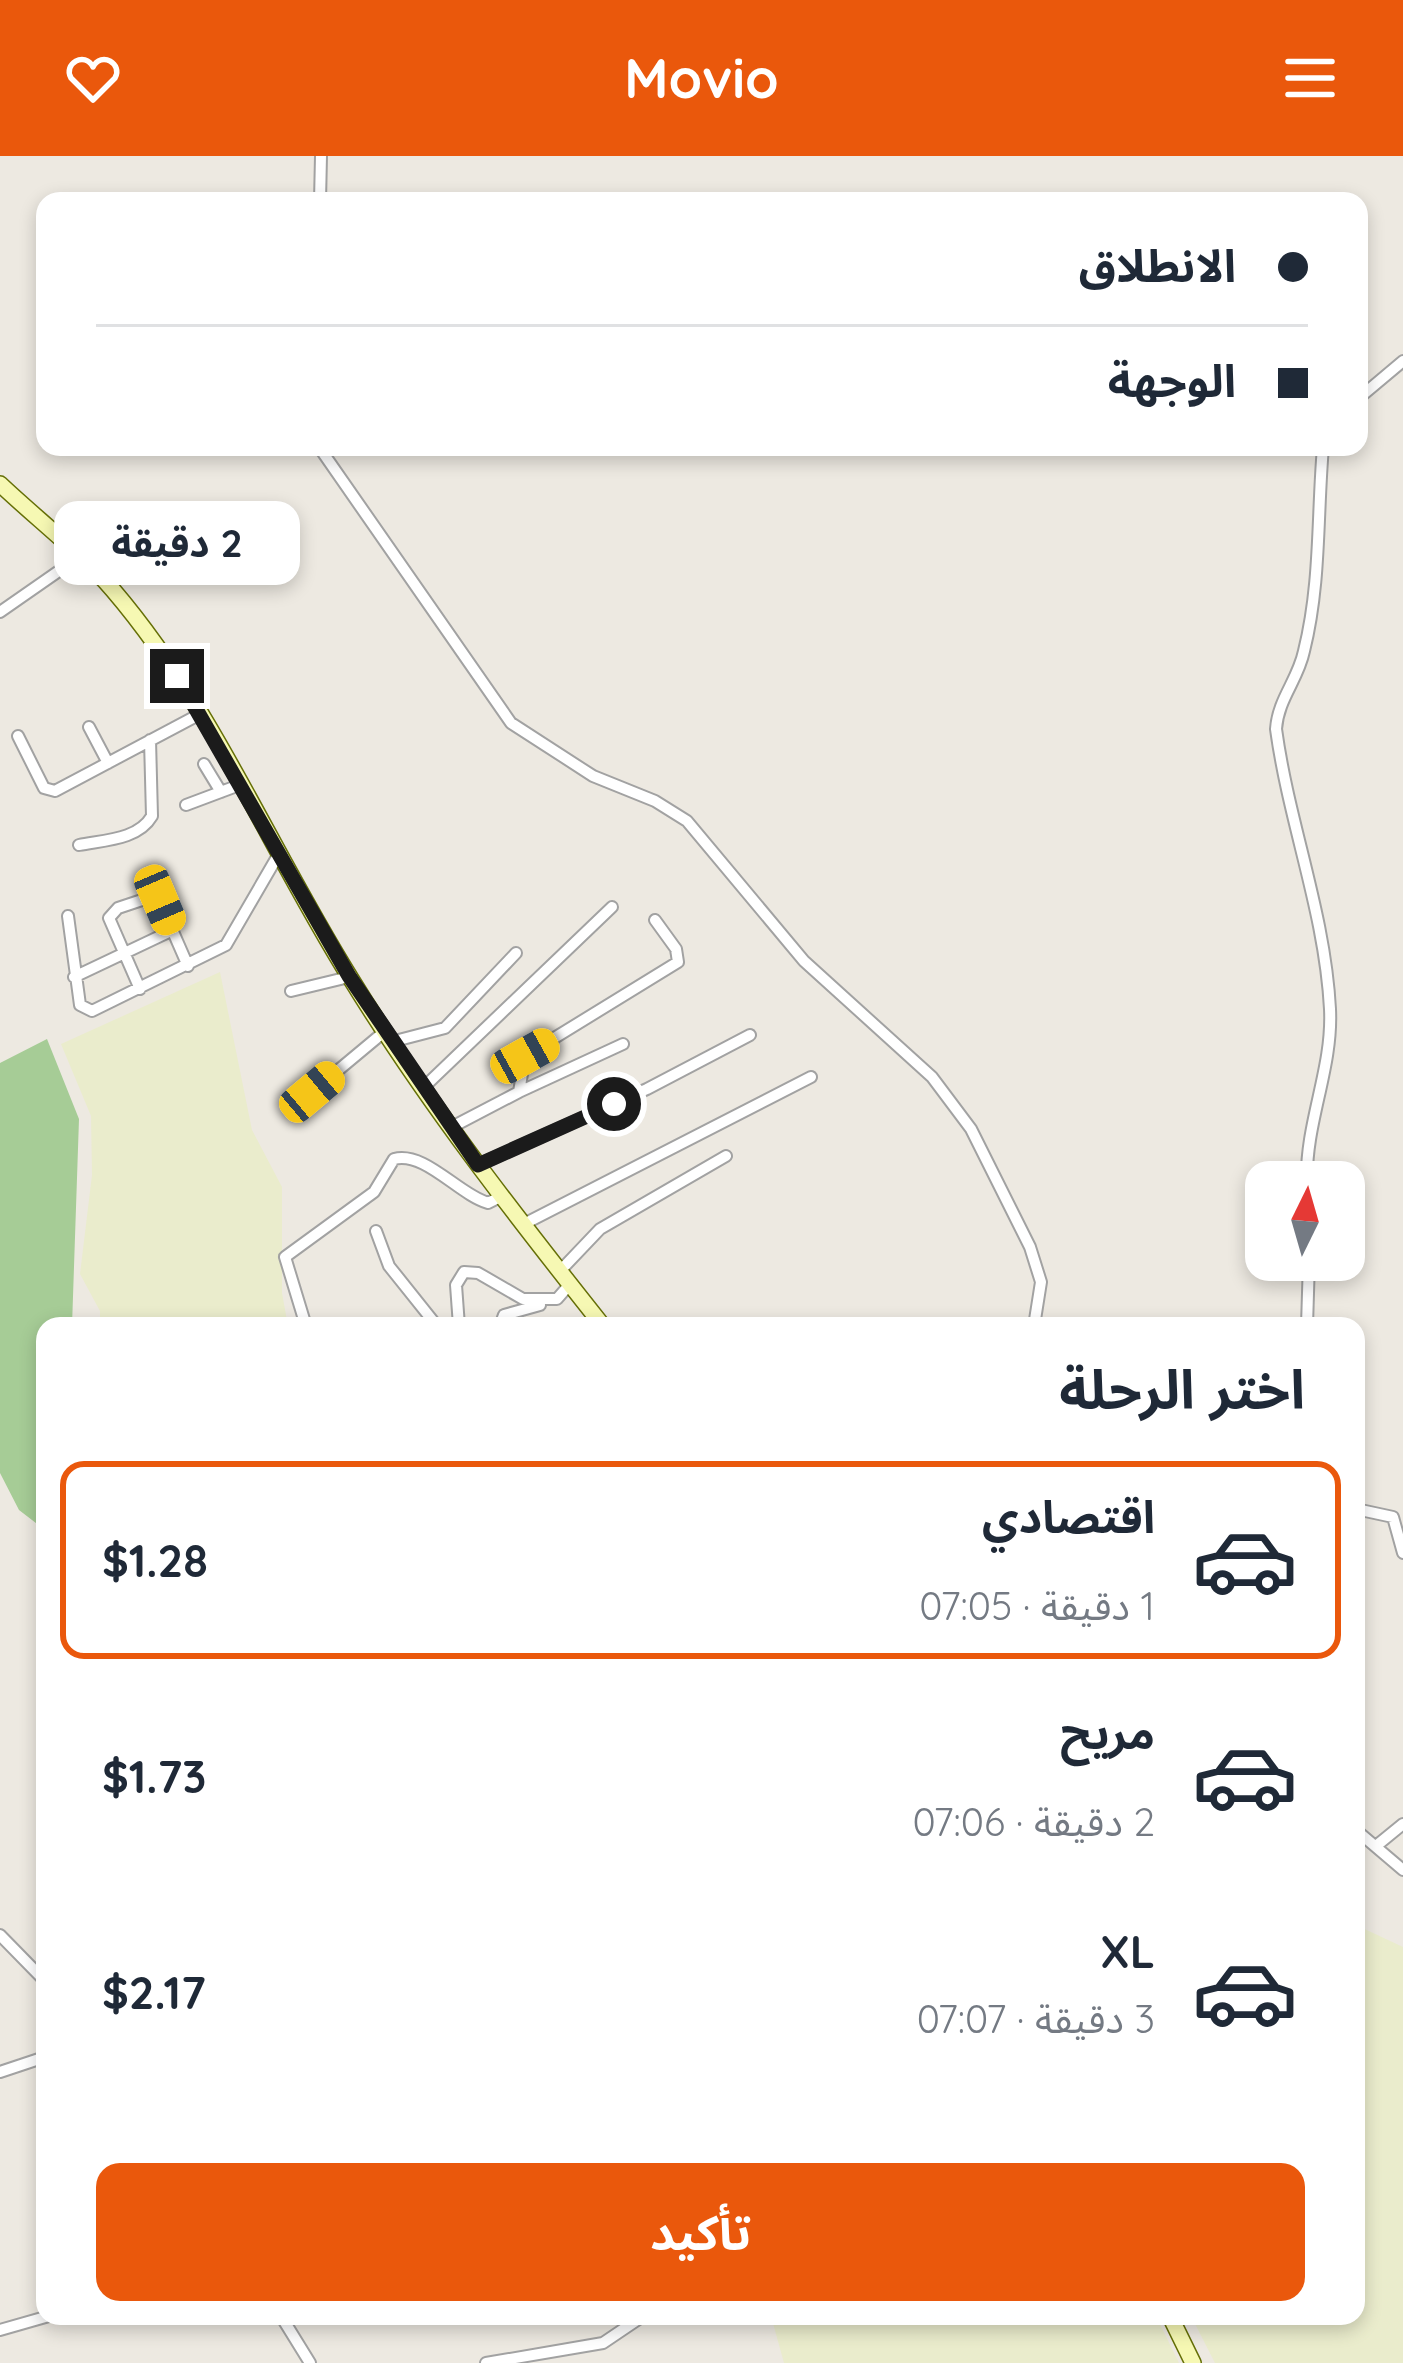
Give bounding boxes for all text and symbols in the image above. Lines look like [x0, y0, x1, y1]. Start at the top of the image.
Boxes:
text: Movio [624, 44, 779, 112]
icon: heart [60, 45, 126, 111]
icon: menu [1277, 45, 1343, 111]
text: الانطلاق [1079, 237, 1236, 293]
text: الوجهة [1108, 352, 1236, 408]
callout: 2 دقيقة [54, 502, 300, 586]
text: 2 دقيقة [111, 518, 243, 567]
route end [150, 649, 204, 703]
car [129, 860, 191, 940]
car [485, 1023, 565, 1089]
car [273, 1055, 351, 1129]
route start [587, 1077, 641, 1131]
north arrow [1245, 1161, 1365, 1281]
map controls [1245, 1161, 1365, 1281]
text: اختر الرحلة [1059, 1355, 1305, 1423]
text: اقتصادي [982, 1488, 1155, 1544]
icon: car [1191, 1506, 1299, 1614]
text: $1.28 [102, 1532, 208, 1588]
text: 1 دقيقة · 07:05 [919, 1581, 1155, 1630]
text: مريح [1060, 1704, 1155, 1760]
icon: car [1191, 1722, 1299, 1830]
text: $1.73 [102, 1748, 206, 1804]
text: 2 دقيقة · 07:06 [912, 1797, 1155, 1846]
text: XL [1100, 1923, 1155, 1979]
icon: car [1191, 1938, 1299, 2046]
text: $2.17 [102, 1964, 206, 2020]
text: 3 دقيقة · 07:07 [917, 1994, 1155, 2043]
button: تأكيد [96, 2163, 1305, 2301]

